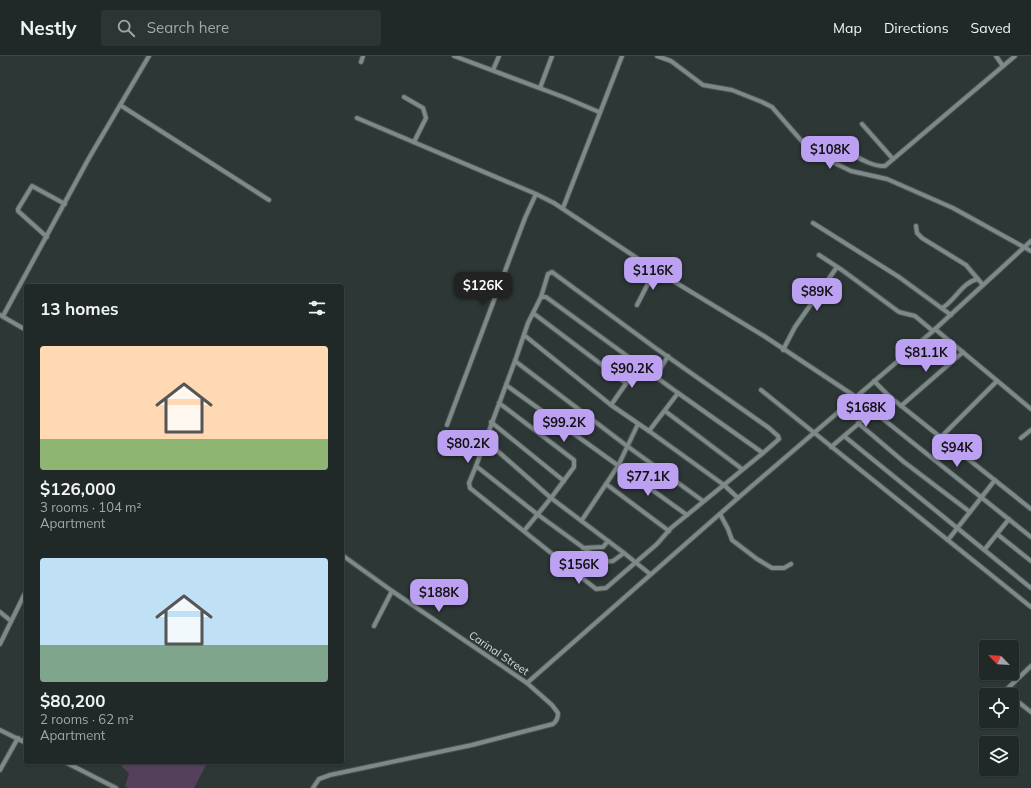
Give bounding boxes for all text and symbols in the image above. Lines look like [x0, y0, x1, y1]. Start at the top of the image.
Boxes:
search box [101, 10, 381, 46]
text: Nestly [20, 16, 77, 40]
icon: search [115, 17, 137, 39]
text: Search here [147, 18, 229, 37]
text: Map [833, 19, 862, 37]
text: Directions [884, 19, 949, 37]
text: Saved [971, 19, 1011, 37]
pin: $108K [802, 136, 858, 170]
text: $108K [810, 141, 850, 157]
pin: $116K [625, 257, 681, 291]
text: $116K [633, 262, 673, 278]
pin: $126K [455, 272, 511, 306]
text: $126K [463, 277, 503, 293]
pin: $89K [793, 278, 841, 312]
text: $89K [801, 283, 833, 299]
icon: filters [306, 297, 328, 319]
text: 13 homes [40, 298, 119, 319]
pin: $81.1K [893, 339, 959, 373]
text: $81.1K [904, 344, 948, 360]
pin: $90.2K [599, 355, 665, 389]
text: $90.2K [610, 360, 654, 376]
icon: home [148, 372, 220, 444]
pin: $168K [838, 394, 894, 428]
text: $168K [846, 399, 886, 415]
pin: $99.2K [531, 409, 597, 443]
text: $99.2K [542, 414, 586, 430]
pin: $80.2K [435, 430, 501, 464]
pin: $94K [933, 434, 981, 468]
text: $80.2K [446, 435, 490, 451]
text: $94K [941, 439, 973, 455]
pin: $77.1K [615, 463, 681, 497]
text: $77.1K [626, 468, 670, 484]
text: $126,000 [40, 478, 116, 499]
text: 3 rooms · 104 m² [40, 499, 141, 515]
text: Apartment [40, 515, 105, 531]
pin: $156K [551, 551, 607, 585]
text: $156K [559, 556, 599, 572]
pin: $188K [411, 579, 467, 613]
icon: home [148, 584, 220, 656]
text: $188K [419, 584, 459, 600]
street label: Carinal Street [466, 628, 532, 678]
north arrow [979, 640, 1019, 680]
map controls [979, 640, 1019, 776]
button: locate [979, 688, 1019, 728]
text: $80,200 [40, 690, 105, 711]
text: 2 rooms · 62 m² [40, 711, 134, 727]
text: Apartment [40, 727, 105, 743]
button: layers [979, 736, 1019, 776]

